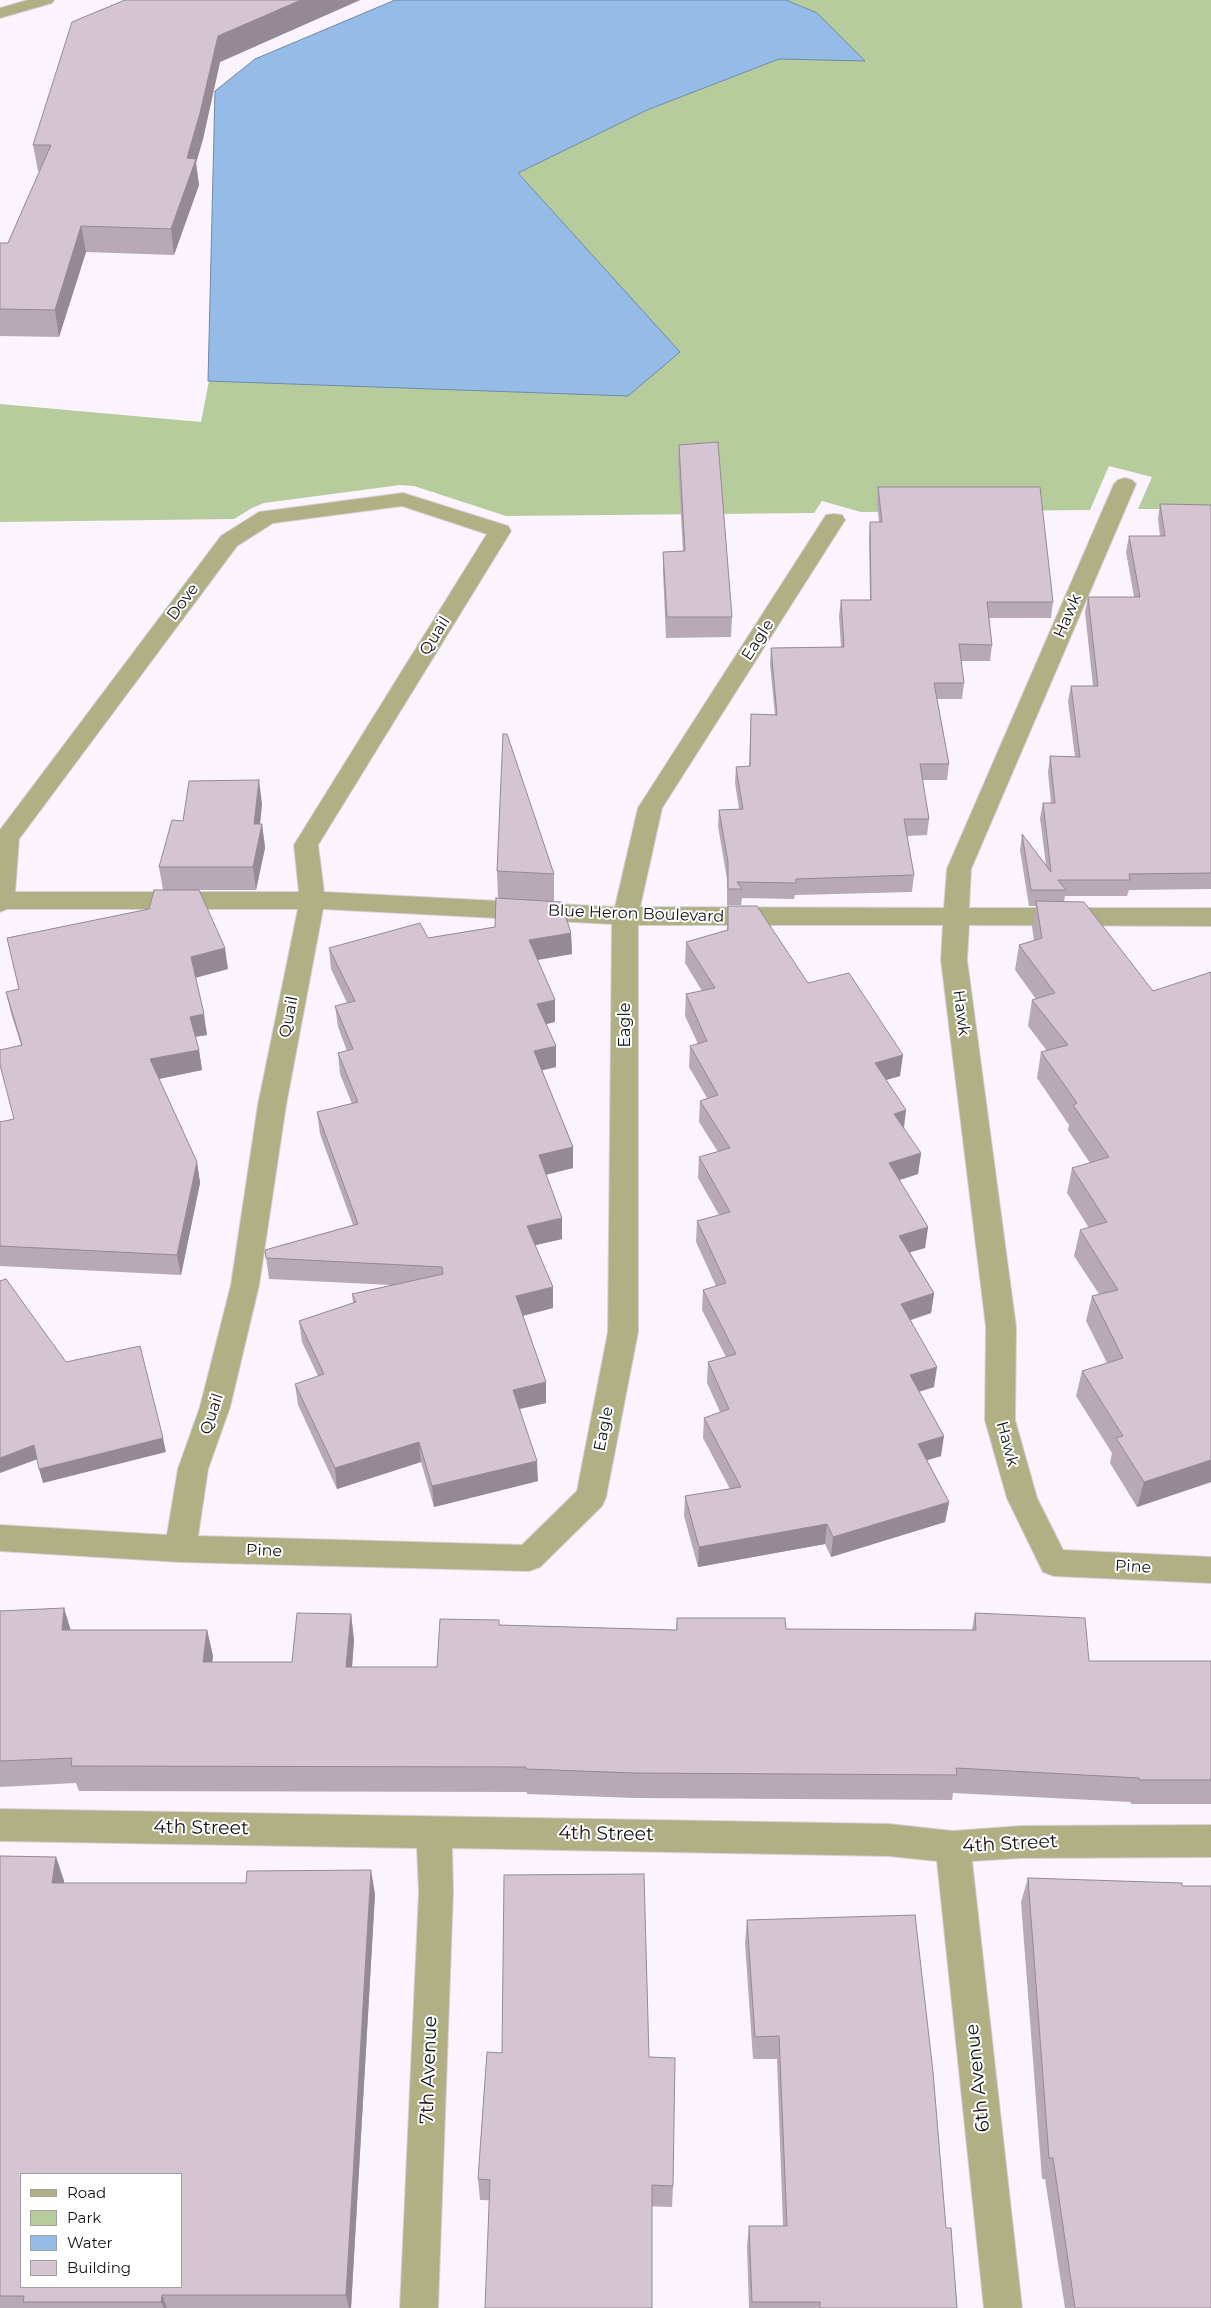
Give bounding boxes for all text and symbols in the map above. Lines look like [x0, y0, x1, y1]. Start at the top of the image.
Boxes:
street label: Dove [163, 580, 203, 624]
street label: Hawk [1050, 591, 1086, 641]
street label: Quail [416, 613, 454, 659]
street label: Eagle [738, 616, 778, 664]
street label: Blue Heron Boulevard [548, 901, 724, 927]
street label: Hawk [949, 989, 973, 1037]
street label: Quail [276, 994, 302, 1040]
street label: Eagle [615, 1003, 635, 1047]
street label: Quail [196, 1391, 228, 1437]
street label: Eagle [590, 1405, 618, 1453]
street label: Hawk [992, 1419, 1022, 1469]
street label: Pine [246, 1541, 282, 1561]
street label: Pine [1114, 1556, 1152, 1578]
street label: 4th Street [153, 1816, 249, 1840]
street label: 4th Street [558, 1822, 654, 1846]
street label: 4th Street [962, 1830, 1058, 1858]
street label: 7th Avenue [416, 2016, 442, 2124]
street label: 6th Avenue [961, 2023, 995, 2133]
legend [20, 2173, 182, 2288]
text: Road [67, 2183, 106, 2202]
text: Park [67, 2208, 101, 2227]
text: Water [67, 2233, 113, 2252]
text: Building [67, 2258, 131, 2277]

